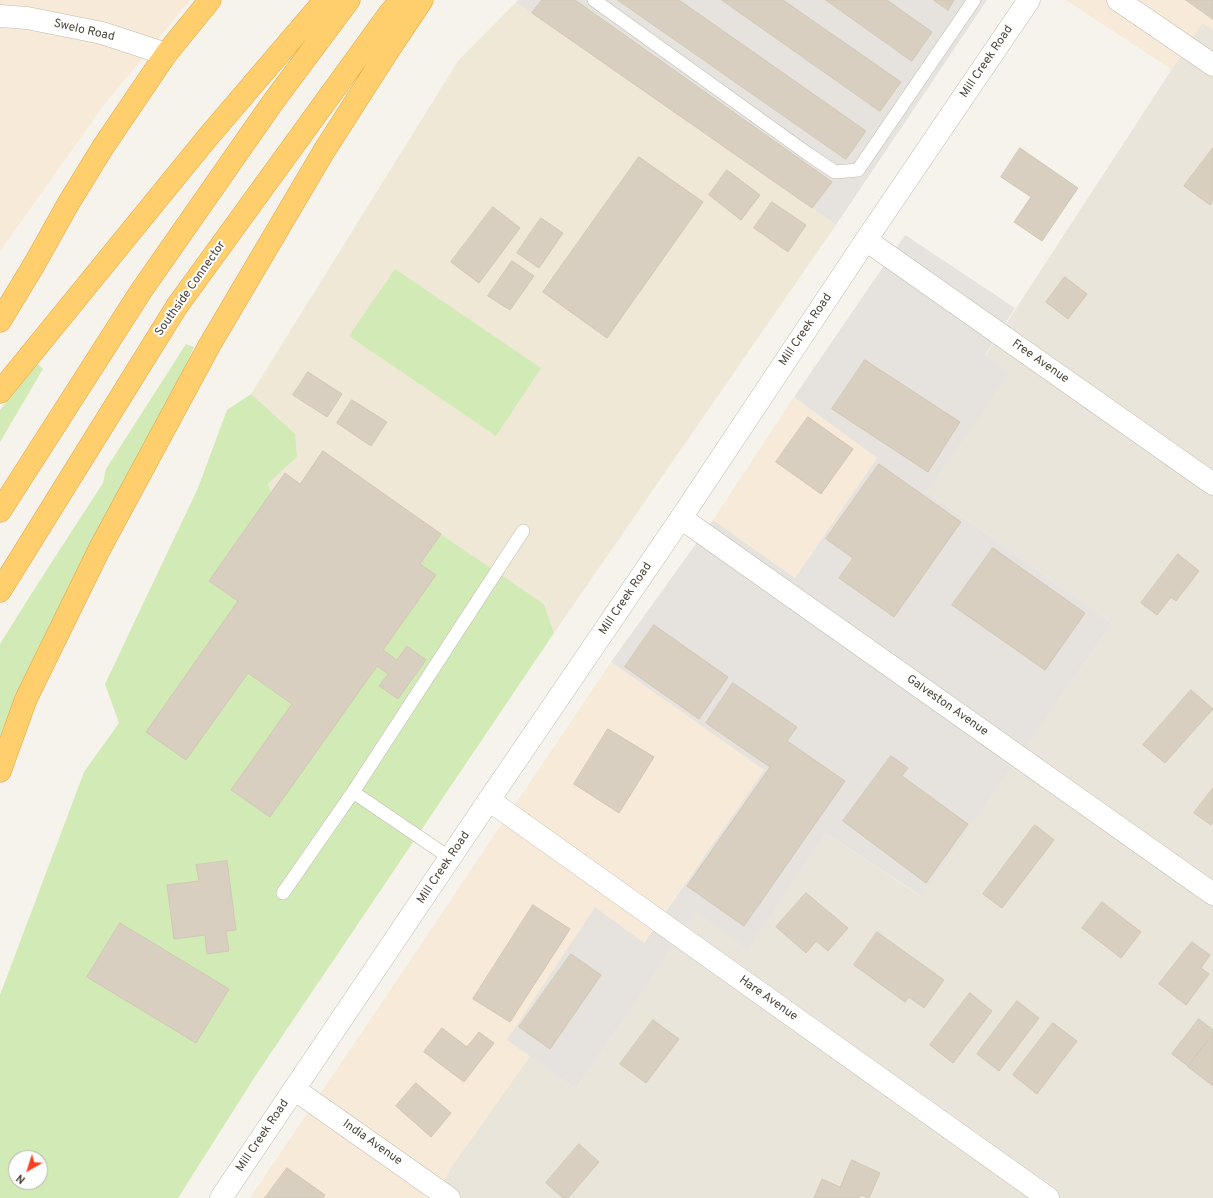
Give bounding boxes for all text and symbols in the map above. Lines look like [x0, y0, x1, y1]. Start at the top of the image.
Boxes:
street label: Swelo Road [52, 17, 116, 45]
street label: Mill Creek Road [958, 23, 1016, 101]
street label: Southside Connector [153, 239, 229, 339]
street label: Mill Creek Road [777, 291, 835, 369]
street label: Free Avenue [1009, 337, 1071, 387]
street label: Mill Creek Road [597, 560, 655, 638]
street label: Galveston Avenue [903, 672, 991, 740]
street label: Mill Creek Road [415, 829, 473, 907]
street label: Hare Avenue [736, 974, 800, 1024]
street label: Mill Creek Road [234, 1097, 292, 1175]
street label: India Avenue [339, 1117, 405, 1169]
north arrow [8, 1150, 48, 1190]
text: N [14, 1171, 29, 1186]

